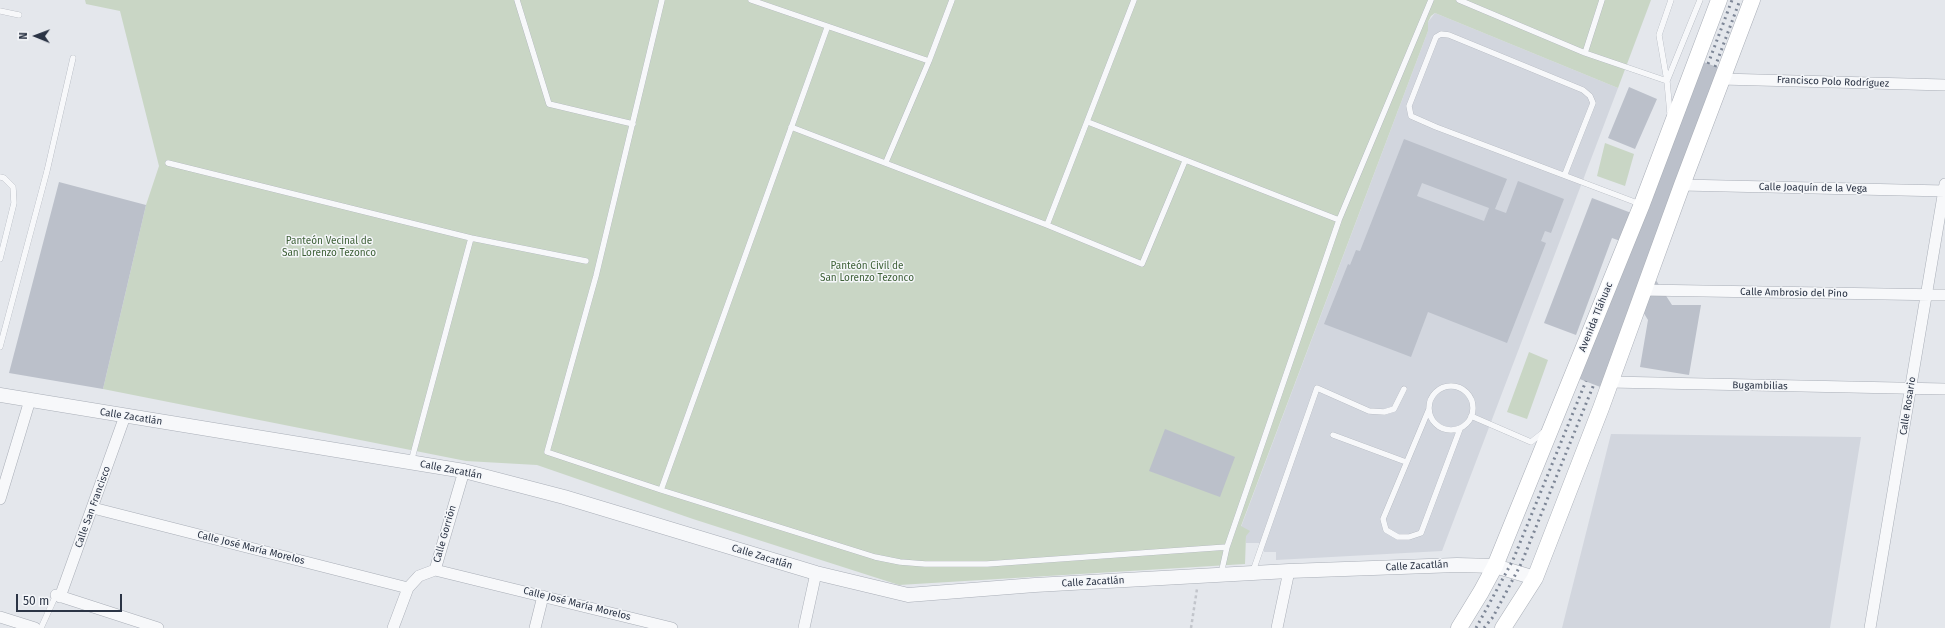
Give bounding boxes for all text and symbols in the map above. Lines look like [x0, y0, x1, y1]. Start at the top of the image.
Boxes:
north arrow [16, 16, 56, 56]
text: N [17, 32, 30, 40]
street label: Francisco Polo Rodríguez [1777, 74, 1889, 90]
street label: Calle Joaquín de la Vega [1759, 181, 1867, 195]
park label: Panteón Vecinal de San Lorenzo Tezonco [282, 235, 376, 258]
park label: Panteón Civil de San Lorenzo Tezonco [820, 260, 914, 284]
street label: Avenida Tláhuac [1577, 280, 1615, 354]
street label: Calle Ambrosio del Pino [1740, 286, 1848, 300]
street label: Calle Rosario [1897, 376, 1919, 436]
street label: Bugambilias [1732, 380, 1788, 392]
street label: Calle Zacatlán [99, 406, 163, 428]
street label: Calle Zacatlán [419, 458, 483, 482]
street label: Calle San Francisco [73, 464, 113, 550]
street label: Calle Gorrión [431, 504, 459, 564]
street label: Calle José María Morelos [196, 529, 306, 567]
street label: Calle Zacatlán [730, 542, 794, 572]
street label: Calle Zacatlán [1385, 558, 1449, 574]
street label: Calle Zacatlán [1061, 574, 1125, 590]
street label: Calle José María Morelos [522, 585, 632, 623]
scale bar [18, 586, 124, 612]
text: 50 m [23, 594, 49, 608]

